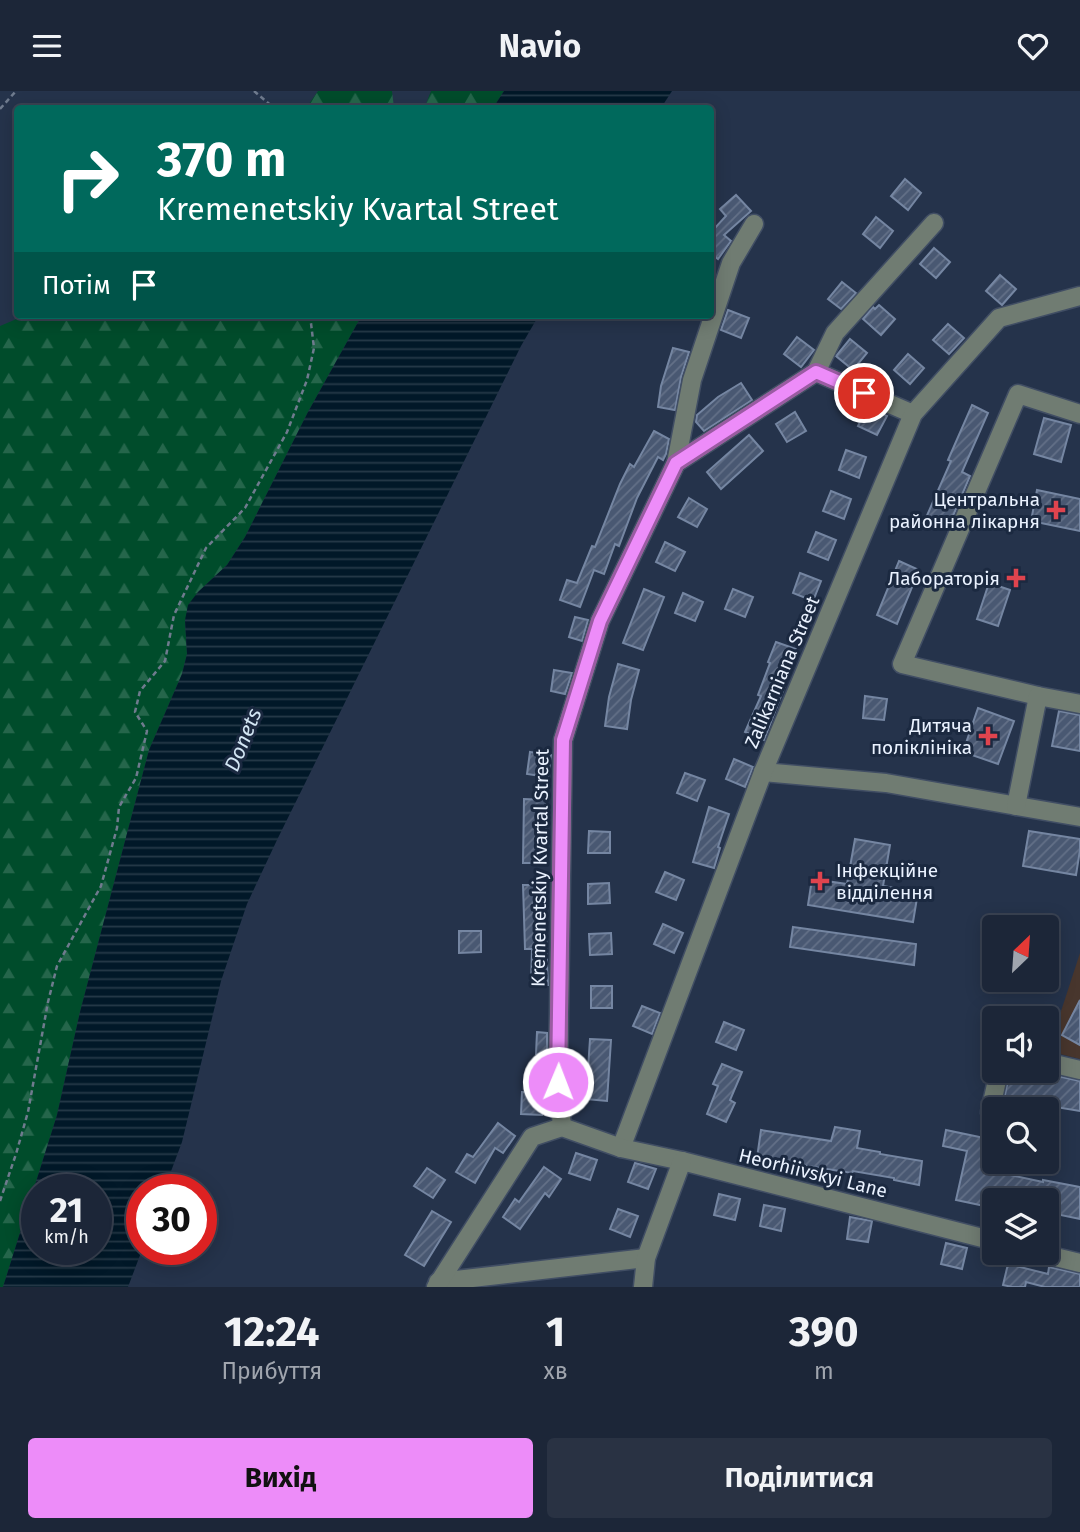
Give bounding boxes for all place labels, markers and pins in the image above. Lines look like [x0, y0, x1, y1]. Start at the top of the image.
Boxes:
pin [834, 363, 894, 423]
place label: Центральна районна лікарня [889, 488, 1040, 533]
marker: Центральна районна лікарня [1046, 500, 1066, 520]
place label: Лабораторія [888, 567, 1000, 590]
marker: Лабораторія [1006, 568, 1026, 588]
place label: Дитяча поліклініка [871, 714, 972, 759]
marker: Дитяча поліклініка [978, 726, 998, 746]
place label: Інфекційне відділення [836, 859, 938, 904]
marker: Інфекційне відділення [810, 871, 830, 891]

